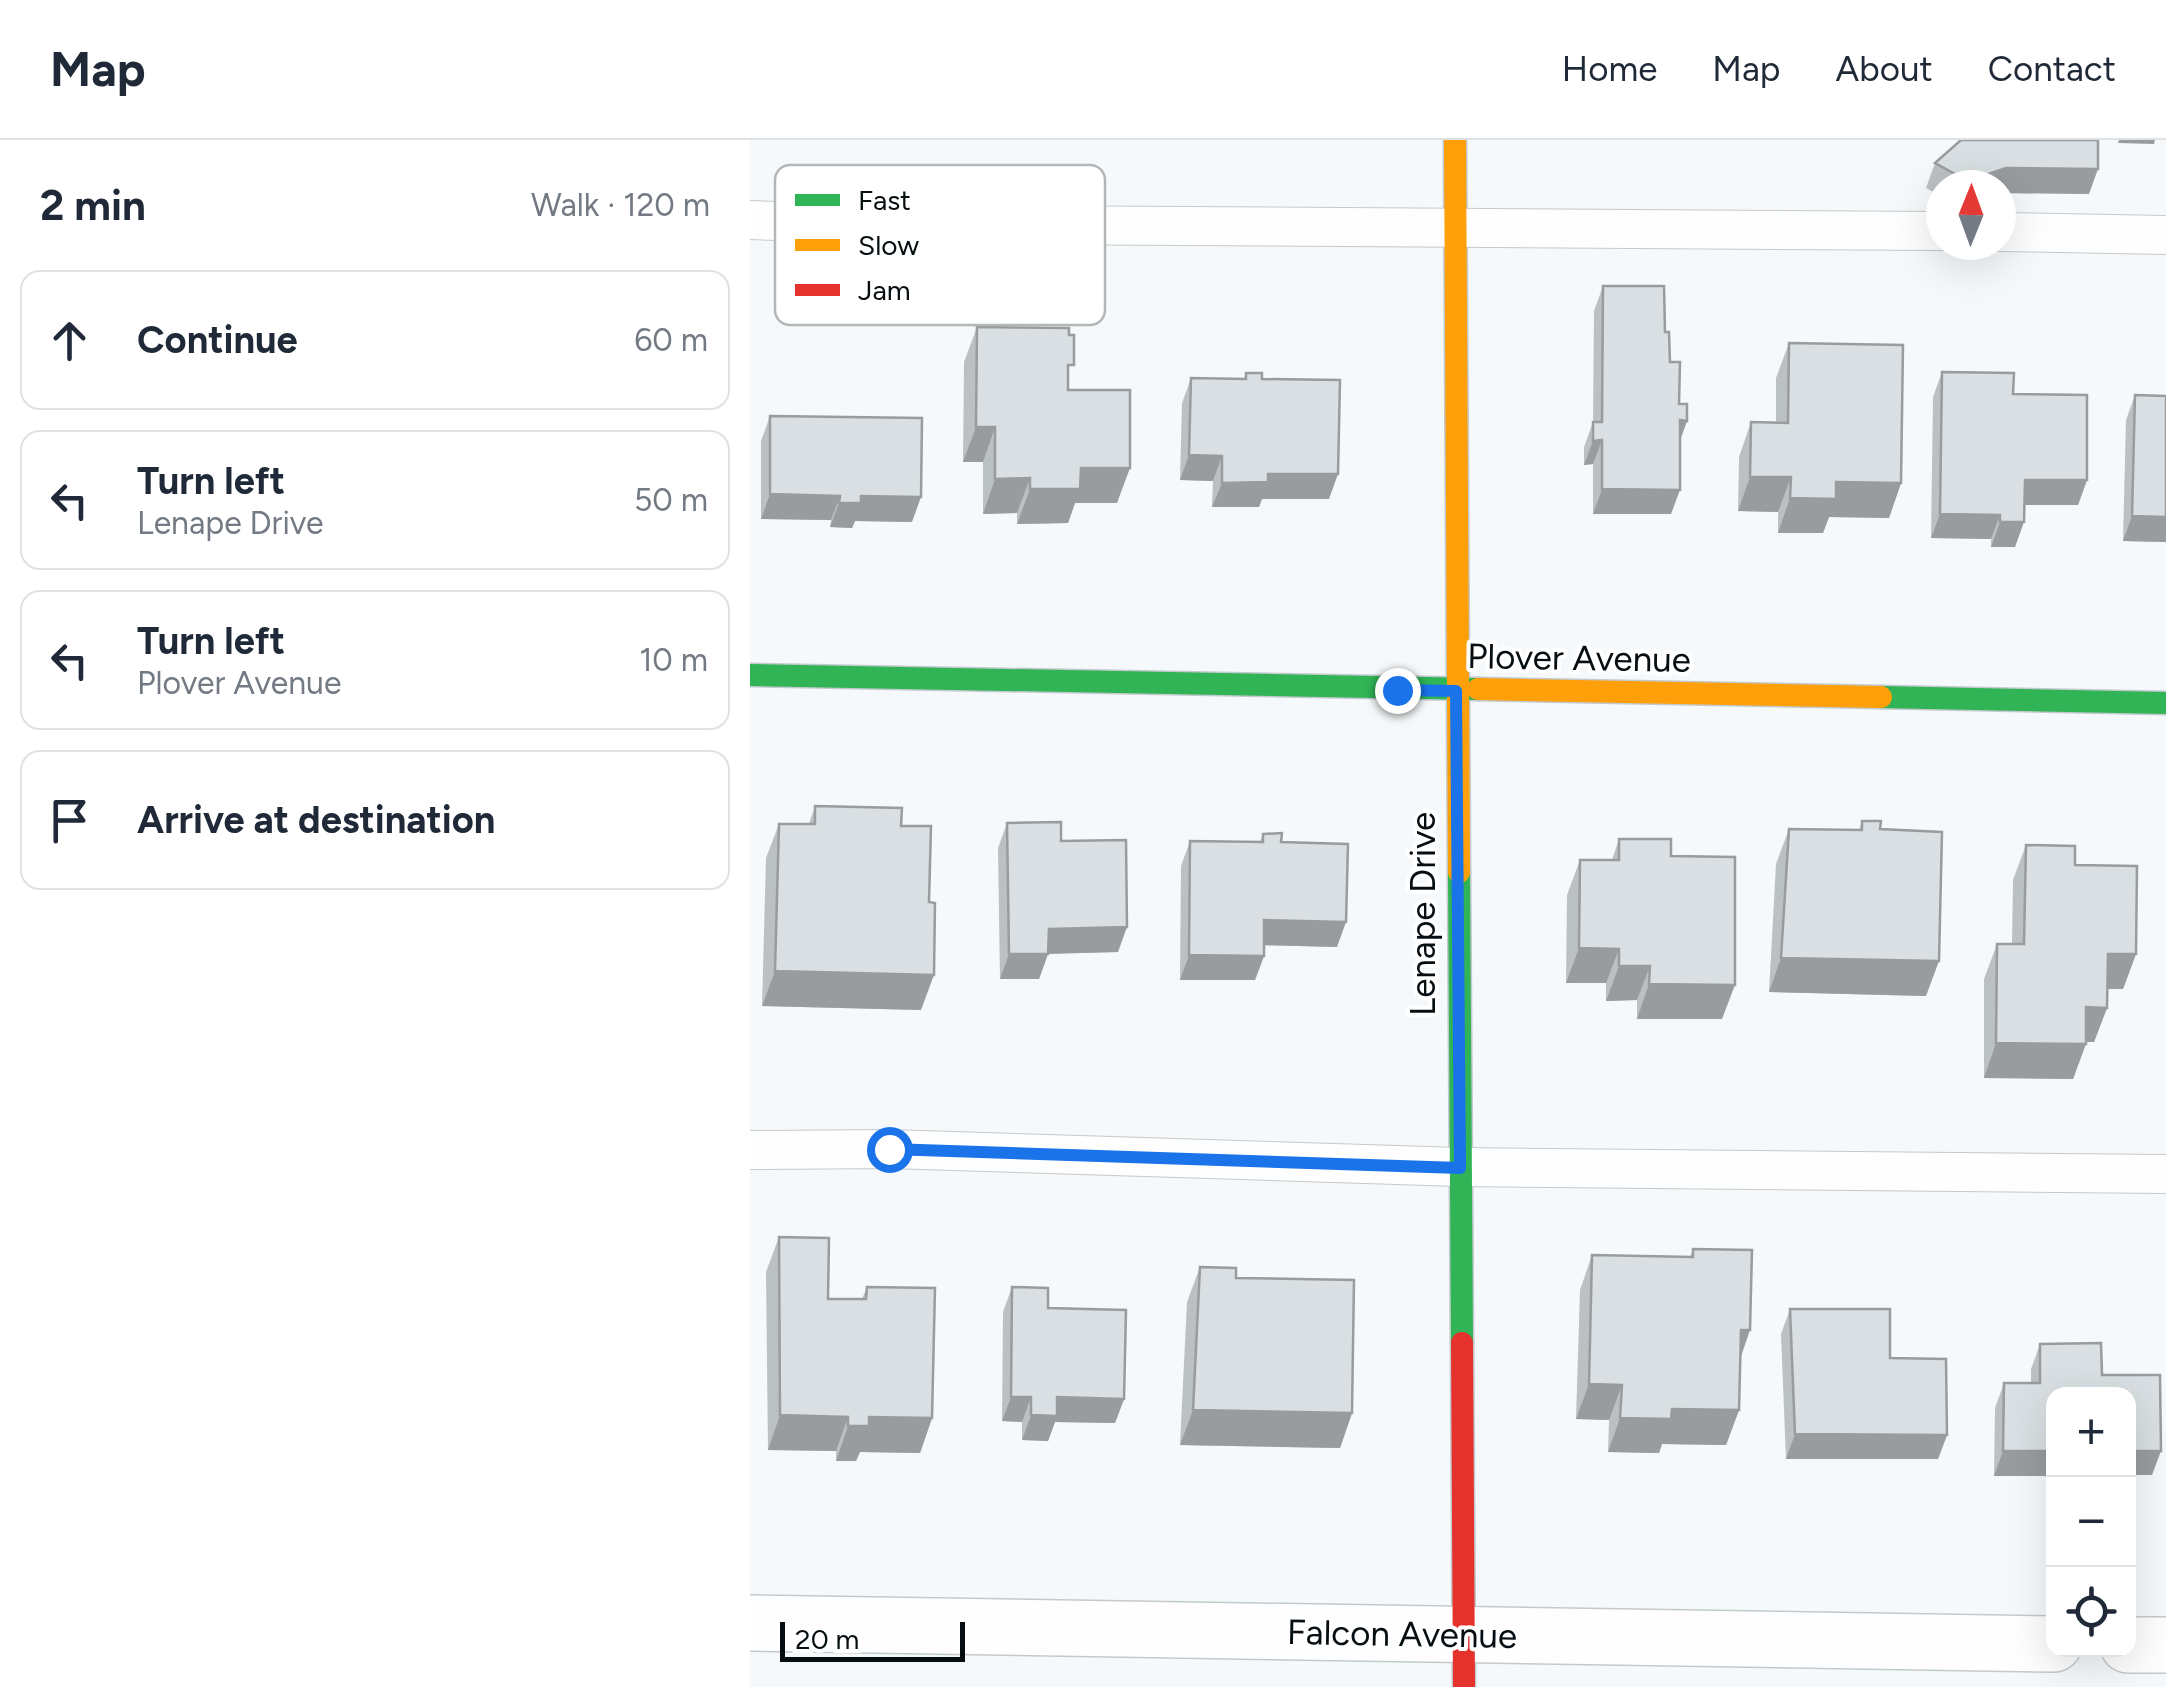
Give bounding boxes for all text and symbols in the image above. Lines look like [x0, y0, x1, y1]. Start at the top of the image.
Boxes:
text: Map [50, 40, 146, 98]
text: Home [1562, 48, 1657, 90]
text: Map [1712, 48, 1781, 90]
text: About [1836, 48, 1933, 90]
text: Contact [1988, 48, 2116, 90]
legend [775, 165, 1105, 325]
north arrow [1926, 170, 2016, 260]
text: 2 min [40, 180, 146, 231]
text: Fast [858, 183, 911, 217]
text: Walk · 120 m [531, 186, 710, 224]
text: Slow [858, 228, 919, 262]
text: Jam [858, 273, 911, 307]
icon: ahead [42, 313, 97, 368]
text: Continue [137, 317, 298, 363]
text: 60 m [634, 321, 708, 359]
text: Turn left [137, 458, 285, 504]
icon: left [42, 473, 97, 528]
text: 50 m [634, 481, 708, 519]
text: Lenape Drive [137, 504, 324, 542]
text: Turn left [137, 618, 285, 664]
icon: left [42, 633, 97, 688]
street label: Plover Avenue [1467, 635, 1691, 681]
text: 10 m [639, 641, 708, 679]
text: Plover Avenue [137, 664, 341, 702]
route end [1375, 668, 1421, 714]
icon: arrive [42, 793, 97, 848]
text: Arrive at destination [137, 797, 495, 843]
street label: Lenape Drive [1402, 812, 1444, 1016]
route start [867, 1127, 913, 1173]
map controls [2046, 1387, 2136, 1657]
button: + [2046, 1387, 2136, 1477]
button: − [2046, 1477, 2136, 1567]
button: locate [2046, 1567, 2136, 1657]
street label: Falcon Avenue [1287, 1611, 1517, 1657]
scale bar [780, 1617, 965, 1662]
text: 20 m [795, 1622, 859, 1656]

